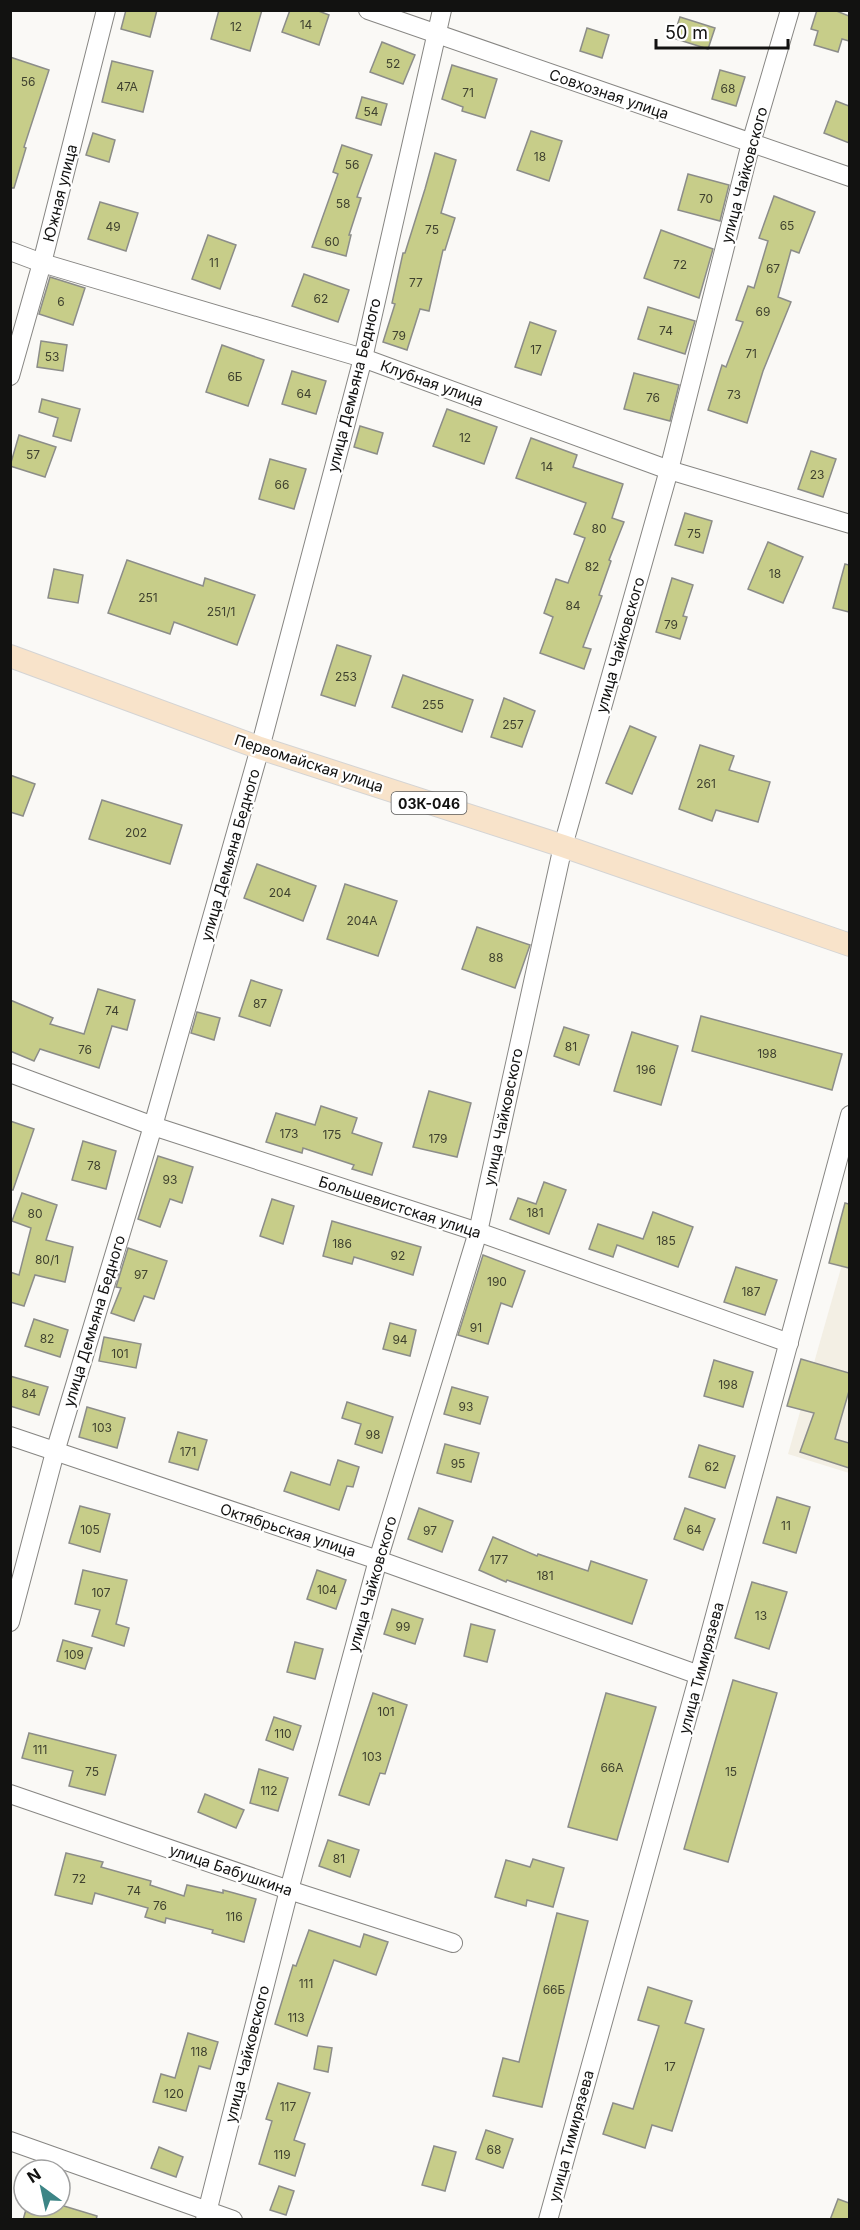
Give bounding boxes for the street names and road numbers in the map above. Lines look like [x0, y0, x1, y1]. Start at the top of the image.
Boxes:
street label: Совхозная улица [547, 65, 671, 123]
street label: улица Чайковского [717, 105, 771, 245]
street label: Южная улица [39, 142, 81, 244]
street label: улица Демьяна Бедного [323, 296, 385, 474]
street label: Клубная улица [378, 356, 486, 410]
street label: улица Чайковского [591, 575, 649, 715]
street label: Первомайская улица [232, 730, 386, 796]
street label: улица Демьяна Бедного [196, 767, 264, 943]
road number: 03К-046 [392, 792, 466, 814]
street label: улица Чайковского [479, 1046, 527, 1188]
street label: Большевистская улица [316, 1172, 484, 1242]
street label: улица Демьяна Бедного [59, 1233, 129, 1409]
street label: Октябрьская улица [218, 1499, 358, 1561]
street label: улица Чайковского [343, 1514, 401, 1654]
street label: улица Тимирязева [674, 1600, 728, 1736]
street label: улица Бабушкина [167, 1840, 295, 1900]
street label: улица Чайковского [221, 1984, 273, 2124]
street label: улица Тимирязева [544, 2068, 598, 2204]

